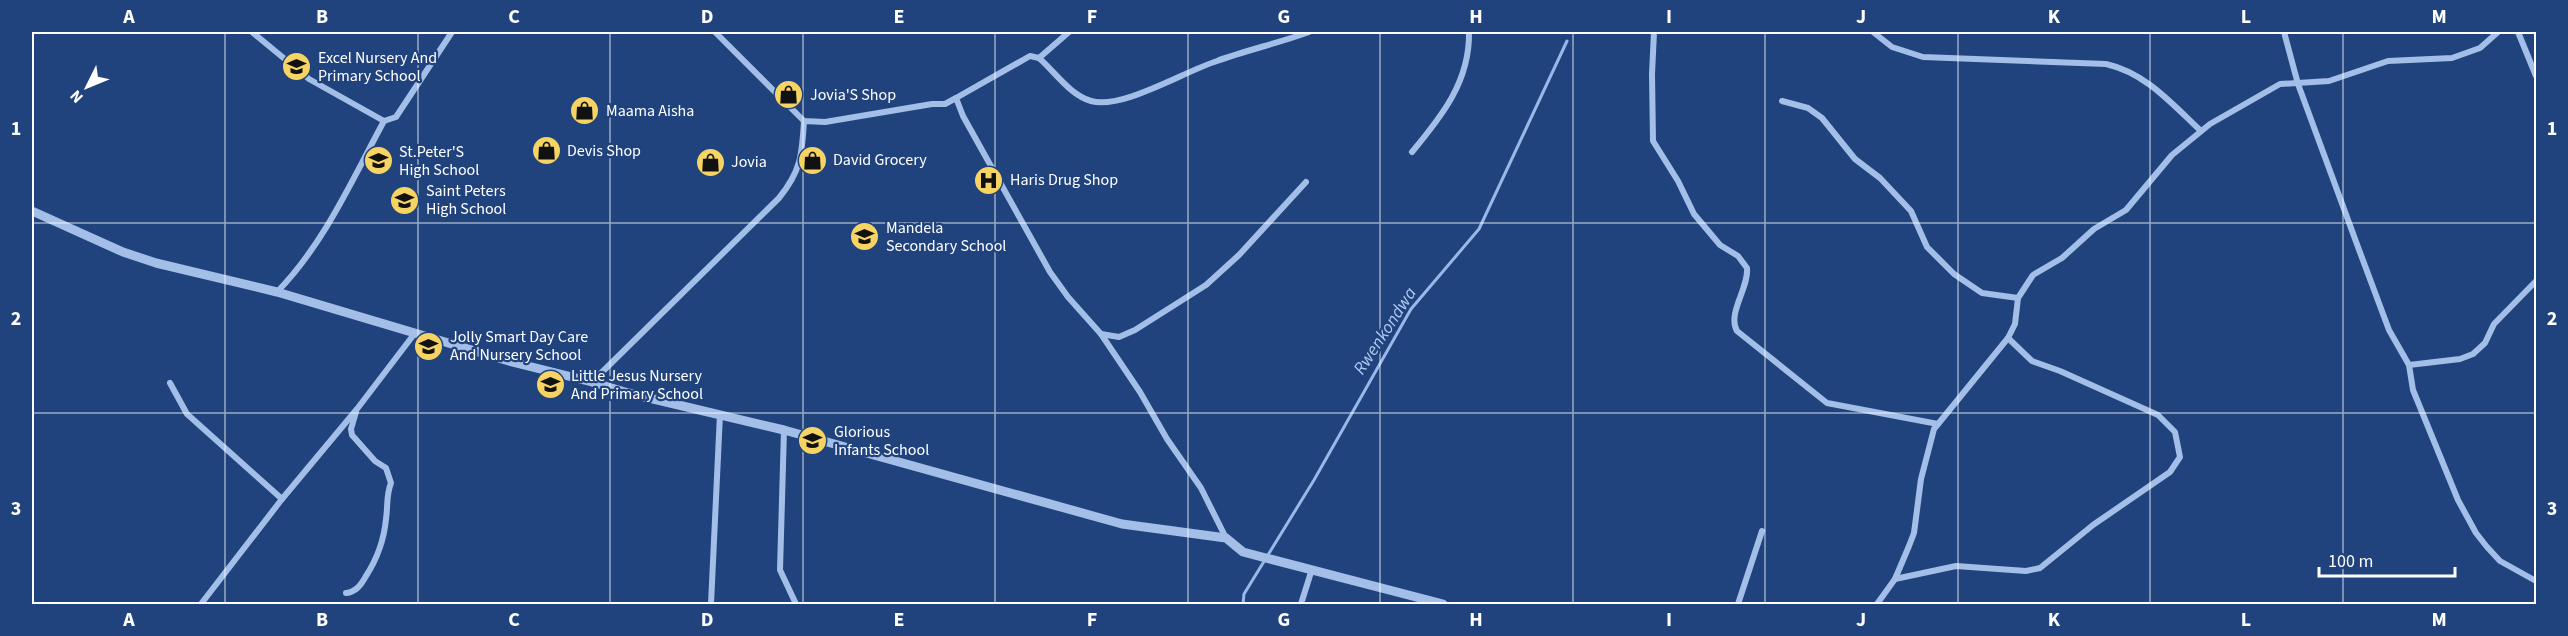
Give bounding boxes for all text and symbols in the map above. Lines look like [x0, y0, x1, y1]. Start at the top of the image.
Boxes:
text: A [122, 3, 135, 31]
text: B [316, 3, 328, 31]
text: C [508, 3, 520, 31]
text: D [701, 3, 713, 31]
text: E [894, 3, 904, 31]
text: F [1087, 3, 1097, 31]
text: G [1278, 3, 1290, 31]
text: H [1469, 3, 1483, 31]
text: I [1666, 3, 1672, 31]
text: J [1856, 3, 1866, 31]
text: K [2048, 3, 2061, 31]
text: L [2241, 3, 2251, 31]
text: M [2431, 3, 2447, 31]
place label: Excel Nursery And Primary School [318, 47, 437, 87]
school or university icon: Excel Nursery And Primary School [281, 51, 313, 83]
north arrow [57, 57, 117, 117]
shop icon: Jovia'S Shop [773, 79, 805, 111]
place label: Jovia'S Shop [810, 84, 896, 106]
text: N [65, 85, 88, 108]
shop icon: Maama Aisha [569, 95, 601, 127]
place label: Maama Aisha [606, 100, 694, 122]
text: 1 [11, 115, 21, 143]
text: 1 [2547, 115, 2557, 143]
shop icon: Devis Shop [530, 135, 562, 167]
place label: Devis Shop [567, 140, 641, 162]
place label: St.Peter'S High School [399, 141, 479, 181]
shop icon: David Grocery [796, 144, 828, 176]
school or university icon: St.Peter'S High School [362, 145, 394, 177]
shop icon: Jovia [694, 146, 726, 178]
place label: David Grocery [833, 149, 927, 171]
place label: Jovia [731, 151, 767, 173]
hospital icon: Haris Drug Shop [973, 164, 1005, 196]
place label: Haris Drug Shop [1010, 169, 1118, 191]
place label: Saint Peters High School [426, 180, 506, 220]
school or university icon: Saint Peters High School [389, 184, 421, 216]
place label: Mandela Secondary School [886, 217, 1006, 257]
school or university icon: Mandela Secondary School [849, 221, 881, 253]
water label: Rwenkondwa [1347, 282, 1423, 380]
text: 2 [11, 305, 21, 333]
text: 2 [2547, 305, 2557, 333]
place label: Jolly Smart Day Care And Nursery School [450, 326, 588, 366]
school or university icon: Jolly Smart Day Care And Nursery School [413, 330, 445, 362]
place label: Little Jesus Nursery And Primary School [571, 365, 703, 405]
school or university icon: Little Jesus Nursery And Primary School [534, 369, 566, 401]
place label: Glorious Infants School [834, 421, 929, 461]
school or university icon: Glorious Infants School [797, 425, 829, 457]
text: 3 [11, 495, 21, 523]
text: 3 [2547, 495, 2557, 523]
scale bar [2319, 540, 2456, 578]
text: 100 m [2328, 549, 2373, 574]
text: A [122, 606, 135, 634]
text: B [316, 606, 328, 634]
text: C [508, 606, 520, 634]
text: D [701, 606, 713, 634]
text: E [894, 606, 904, 634]
text: F [1087, 606, 1097, 634]
text: G [1278, 606, 1290, 634]
text: H [1469, 606, 1483, 634]
text: I [1666, 606, 1672, 634]
text: J [1856, 606, 1866, 634]
text: K [2048, 606, 2061, 634]
text: L [2241, 606, 2251, 634]
text: M [2431, 606, 2447, 634]

